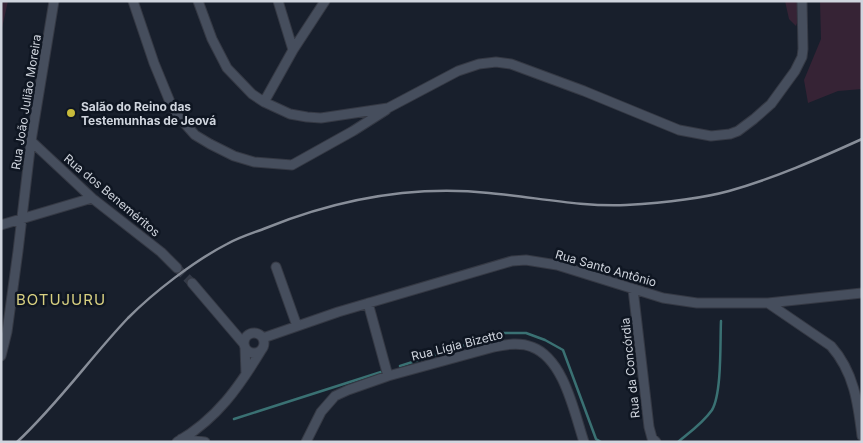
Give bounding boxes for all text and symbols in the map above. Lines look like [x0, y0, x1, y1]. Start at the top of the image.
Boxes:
street label: Rua João Julião Moreira [8, 33, 44, 171]
place label: Salão do Reino das Testemunhas de Jeová [81, 99, 216, 128]
marker: Salão do Reino das Testemunhas de Jeová [65, 107, 77, 119]
street label: Rua dos Beneméritos [61, 151, 163, 239]
street label: Rua Santo Antônio [554, 246, 658, 290]
district label: BOTUJURU [16, 290, 106, 309]
street label: Rua da Concórdia [617, 317, 643, 419]
street label: Rua Lígia Bizetto [410, 326, 504, 364]

